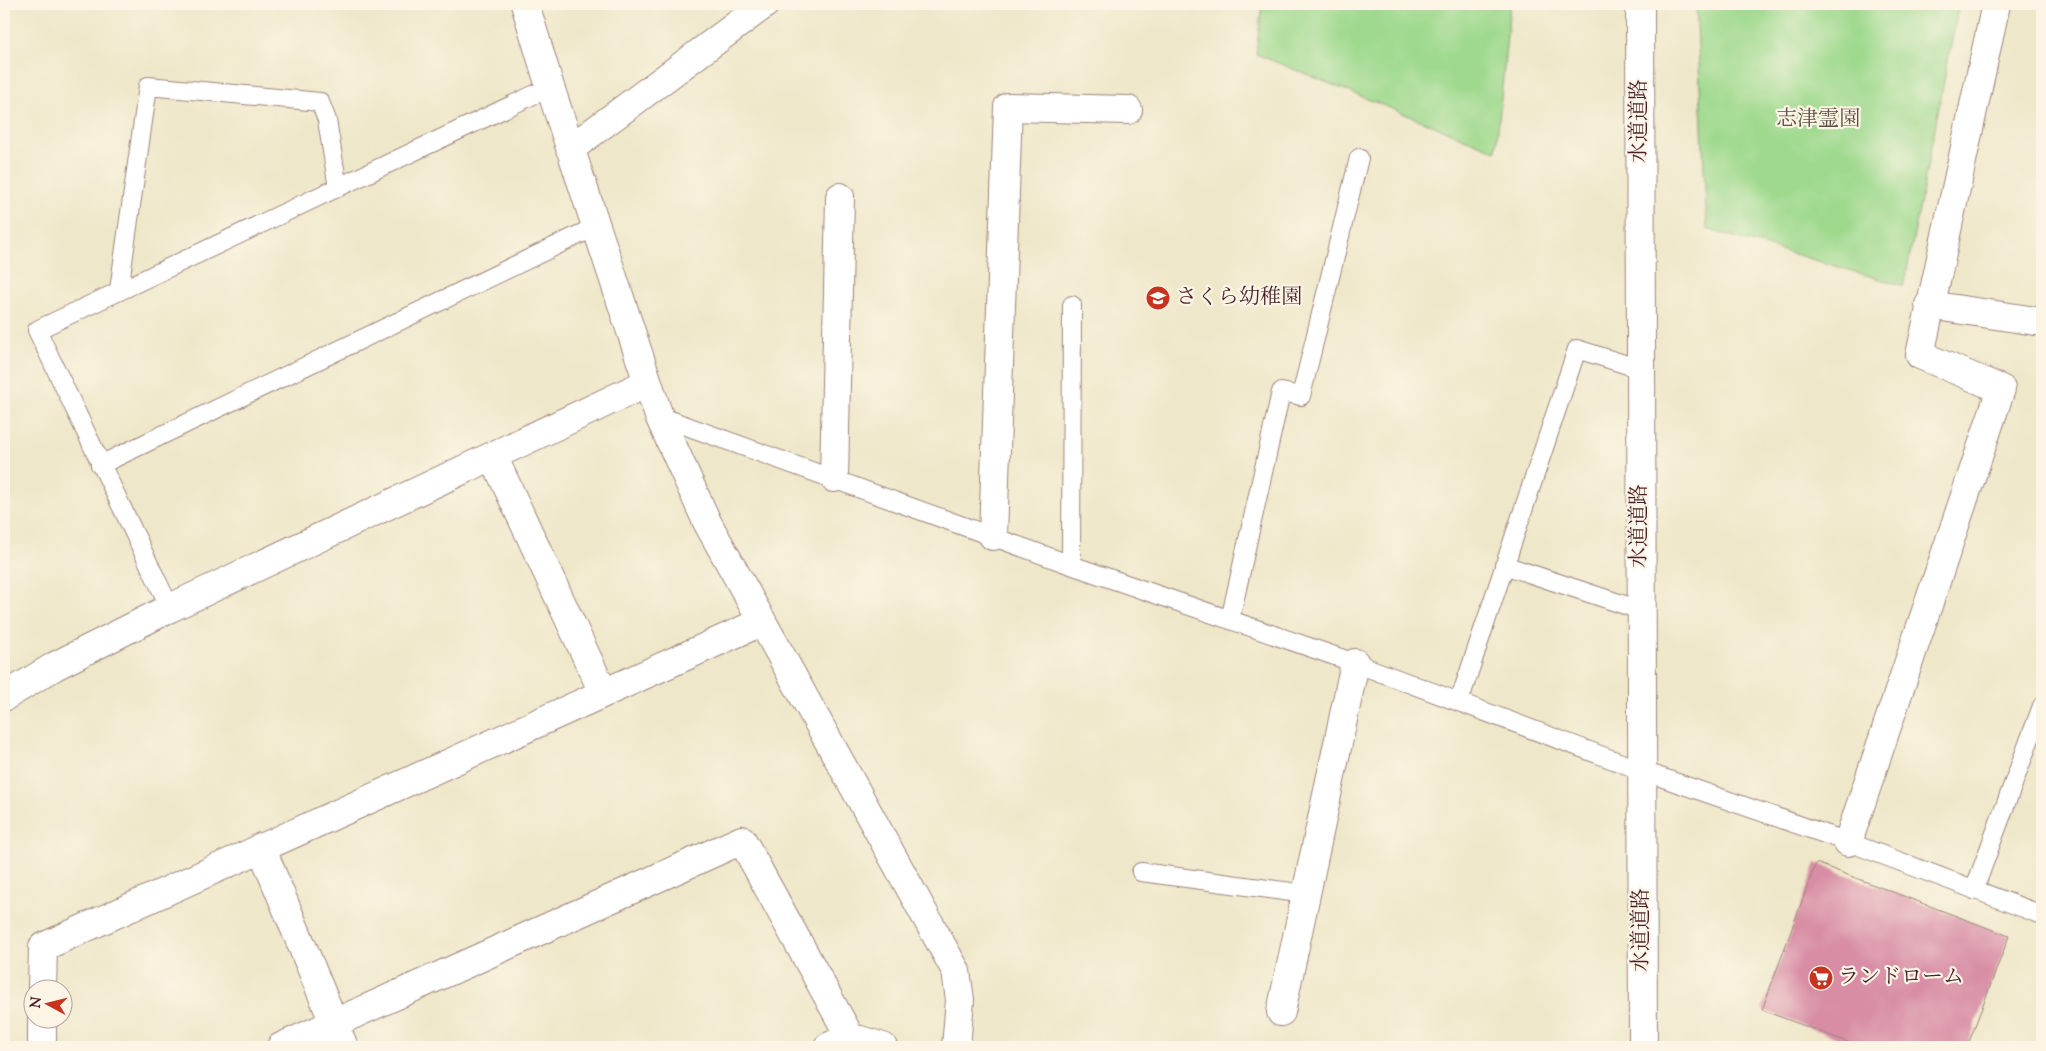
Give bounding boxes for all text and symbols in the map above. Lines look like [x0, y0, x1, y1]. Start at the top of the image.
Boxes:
street label: 水道道路 [1625, 79, 1655, 163]
park label: 志津霊園 [1776, 105, 1860, 135]
place label: さくら幼稚園 [1176, 283, 1302, 313]
school or university icon: さくら幼稚園 [1145, 285, 1171, 311]
street label: 水道道路 [1625, 484, 1655, 568]
street label: 水道道路 [1627, 888, 1657, 972]
place label: ランドローム [1838, 963, 1964, 993]
supermarket icon: ランドローム [1808, 965, 1834, 991]
north arrow [22, 978, 72, 1028]
text: N [26, 996, 48, 1009]

